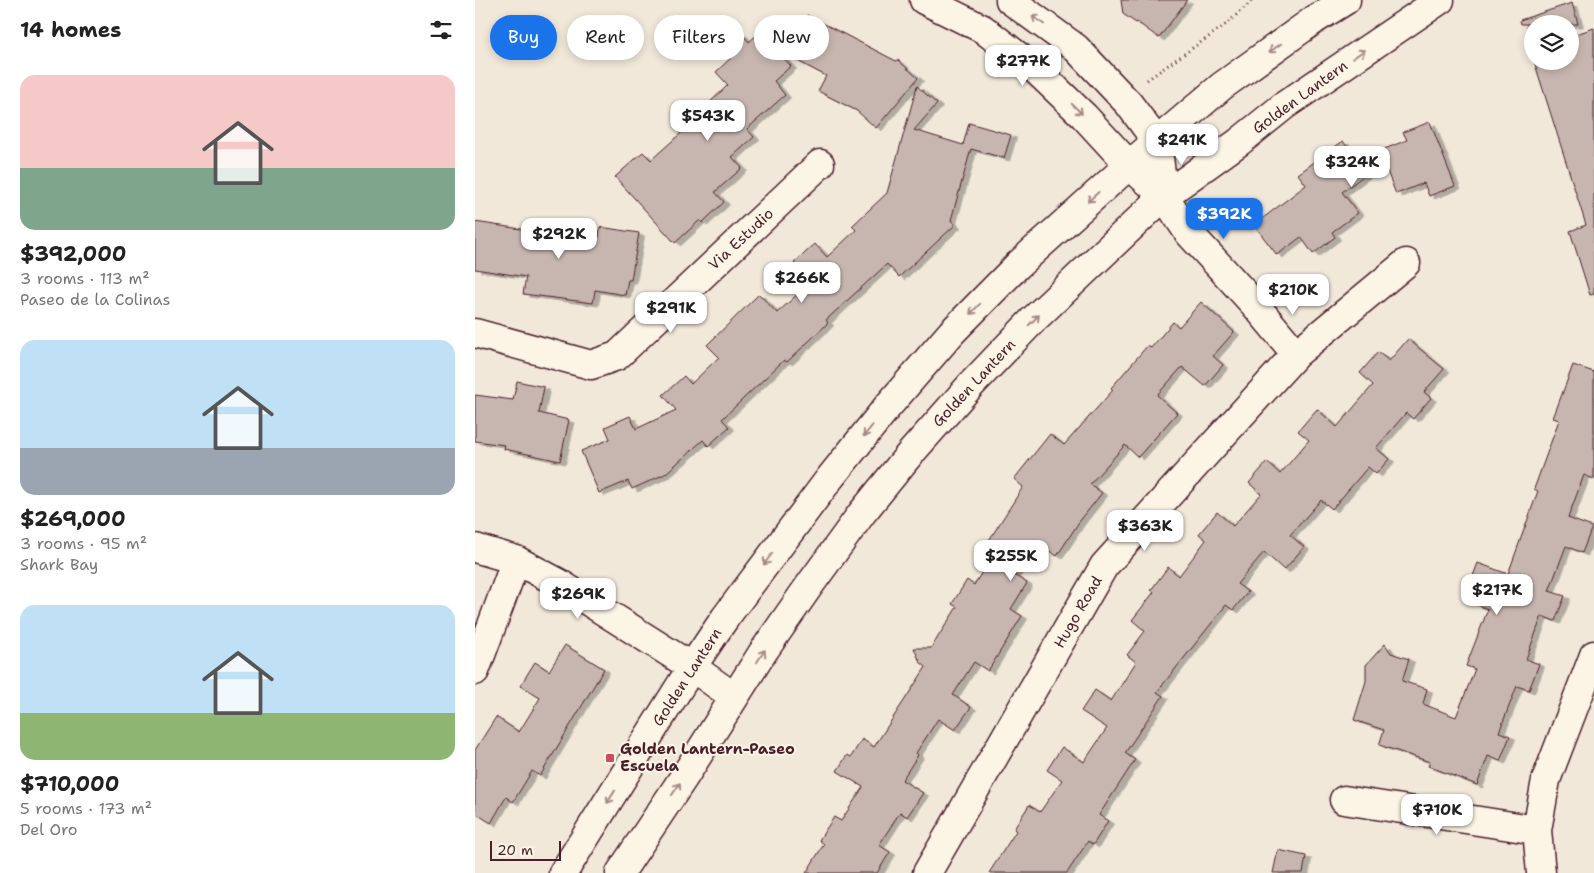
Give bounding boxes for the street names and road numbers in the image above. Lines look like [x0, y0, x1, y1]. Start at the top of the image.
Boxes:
street label: Golden Lantern [1248, 56, 1352, 138]
street label: Via Estudio [704, 204, 778, 274]
street label: Golden Lantern [928, 335, 1020, 431]
street label: Hugo Road [1049, 572, 1107, 652]
street label: Golden Lantern [648, 624, 726, 730]

